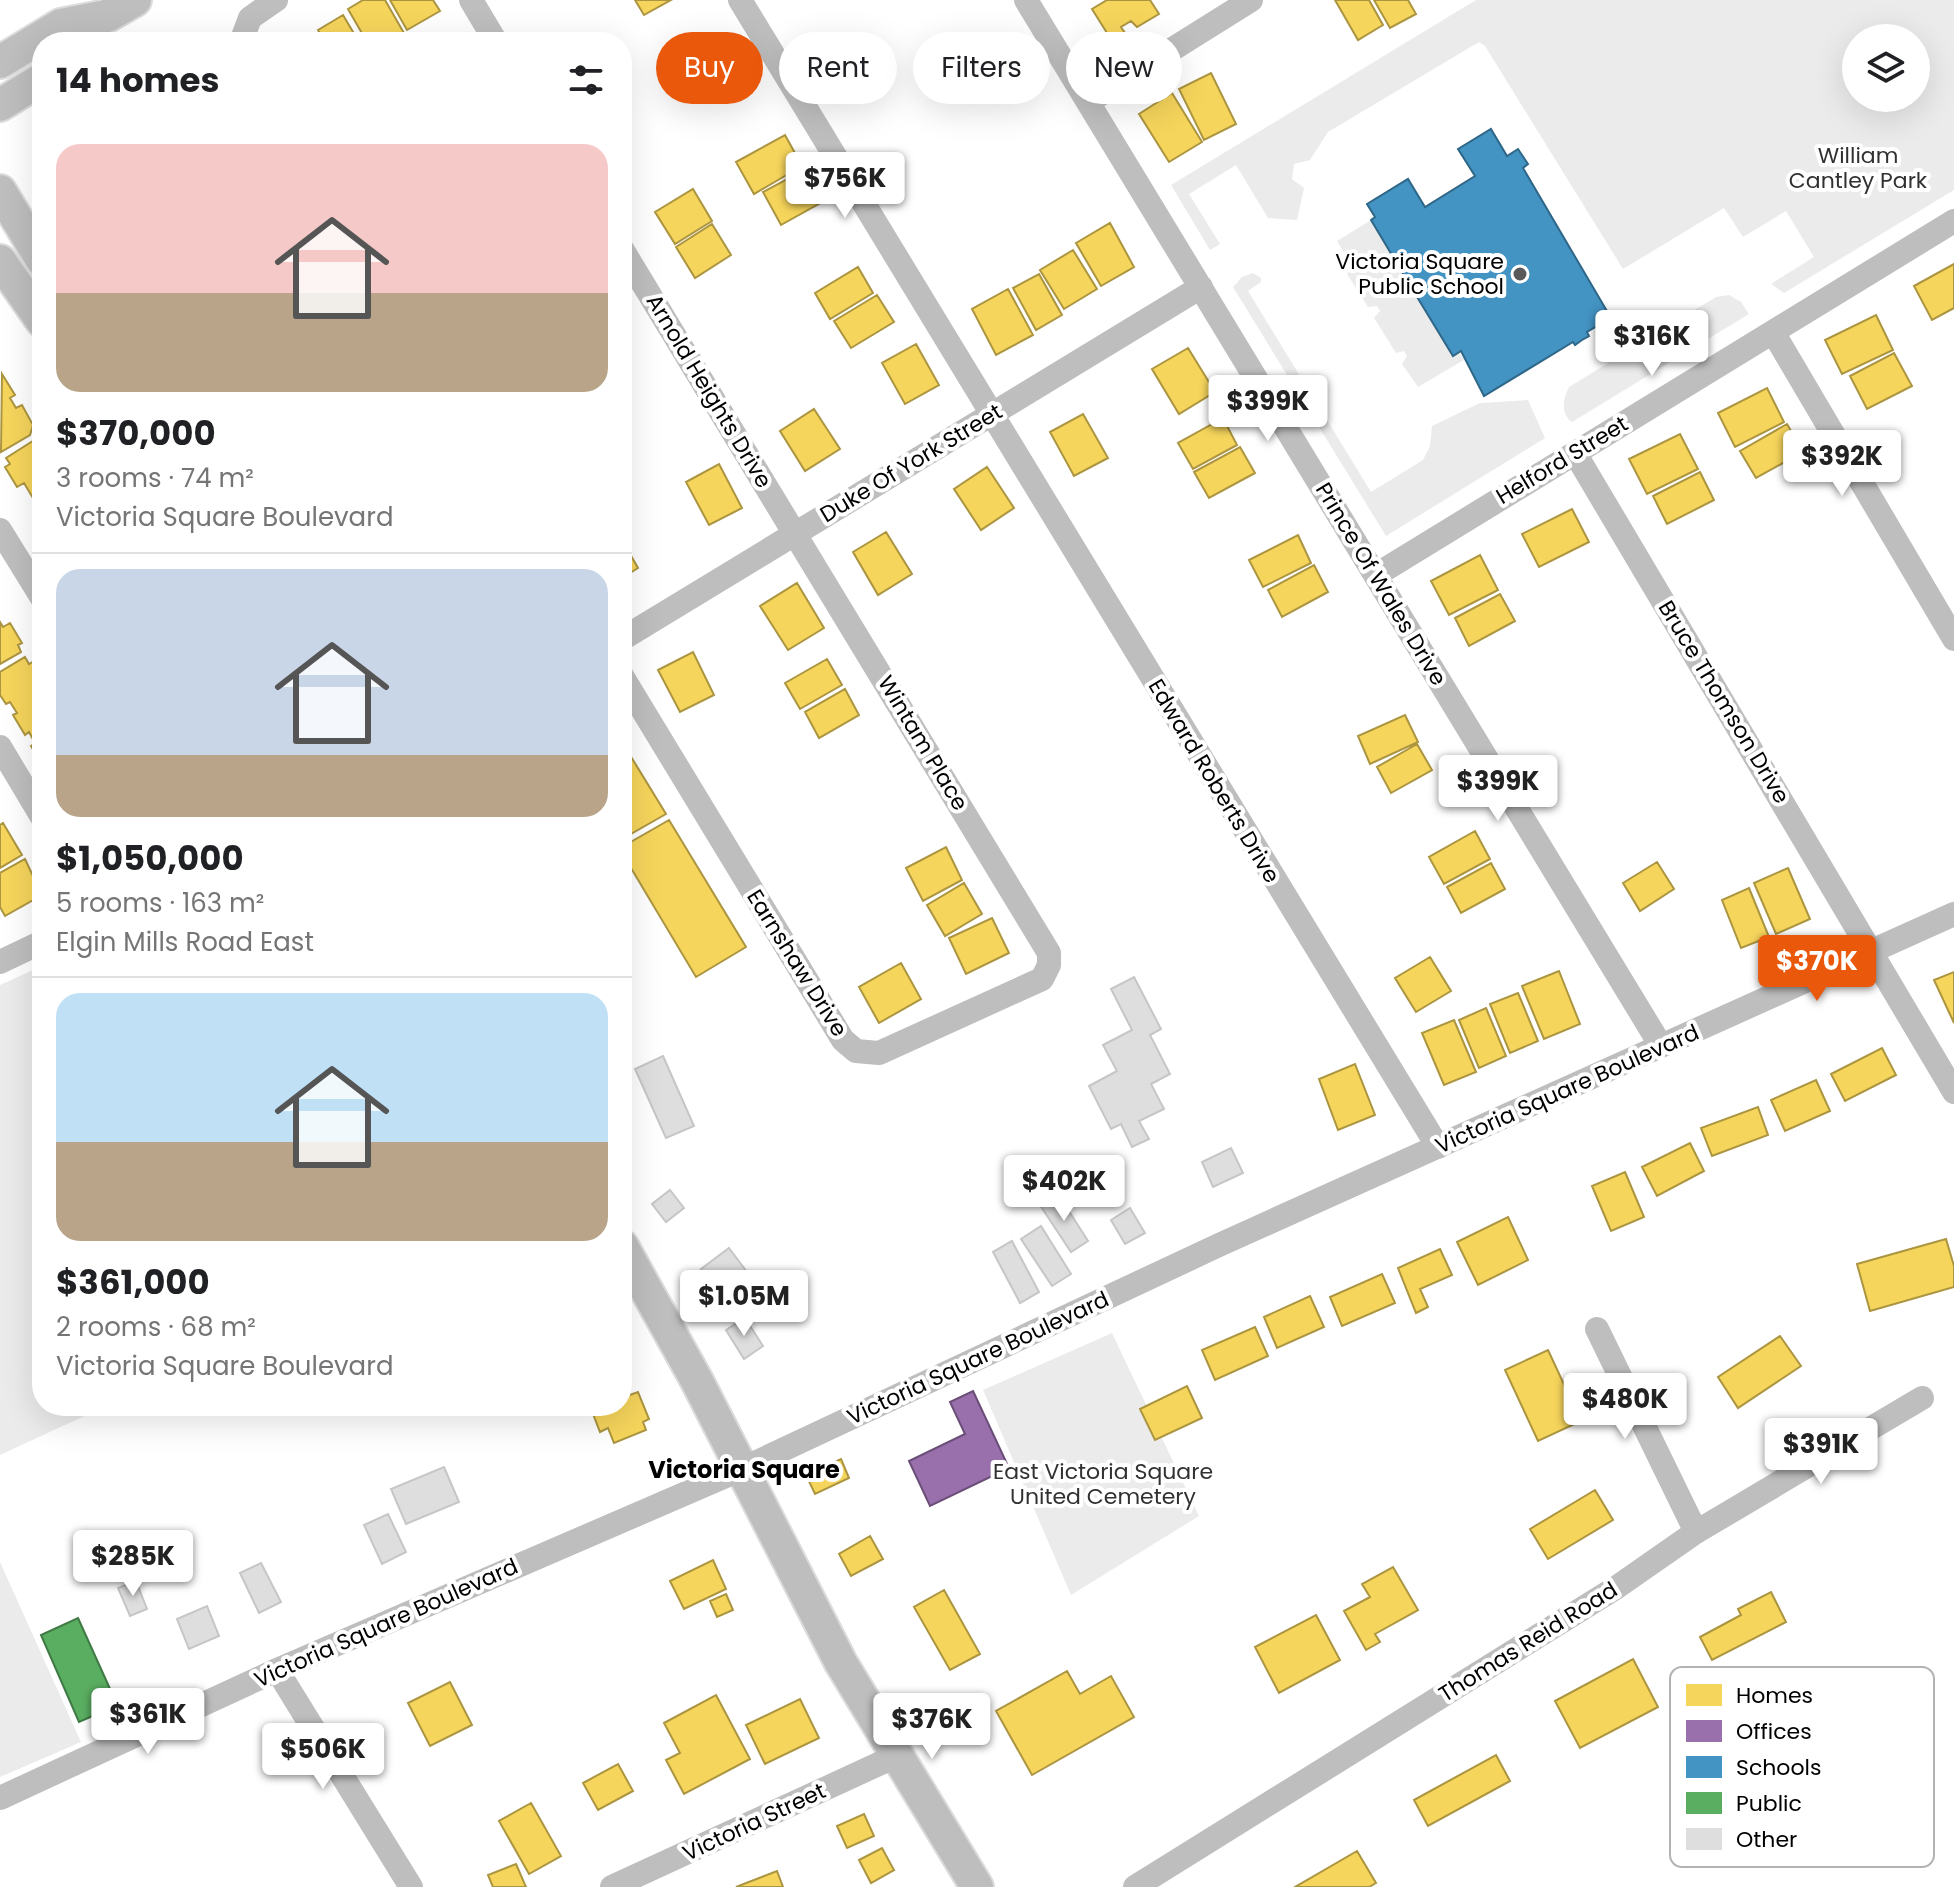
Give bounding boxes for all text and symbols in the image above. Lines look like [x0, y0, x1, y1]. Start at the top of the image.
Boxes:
map controls [1842, 24, 1930, 112]
button: layers [1842, 24, 1930, 112]
chip: Buy [656, 32, 763, 104]
chip: Rent [779, 32, 897, 104]
chip: Filters [913, 32, 1050, 104]
chip: New [1066, 32, 1182, 104]
text: 14 homes [56, 56, 220, 104]
icon: filters [564, 58, 608, 102]
park label: William Cantley Park [1789, 140, 1928, 196]
pin: $756K [789, 152, 901, 220]
text: $756K [804, 160, 886, 196]
icon: home [260, 196, 404, 340]
place label: Victoria Square Public School [1335, 246, 1504, 302]
marker: Victoria Square Public School [1511, 265, 1529, 283]
street label: Arnold Heights Drive [639, 288, 779, 494]
pin: $316K [1596, 310, 1708, 378]
text: $316K [1613, 318, 1691, 354]
pin: $399K [1212, 375, 1324, 443]
text: $399K [1227, 383, 1309, 419]
street label: Duke Of York Street [814, 396, 1008, 530]
street label: Helford Street [1490, 408, 1634, 512]
text: $370,000 [56, 409, 216, 457]
pin: $392K [1786, 430, 1898, 498]
text: $392K [1801, 438, 1883, 474]
text: 3 rooms · 74 m² [56, 460, 254, 496]
street label: Prince Of Wales Drive [1308, 477, 1454, 691]
text: Victoria Square Boulevard [56, 499, 393, 535]
street label: Bruce Thomson Drive [1651, 595, 1797, 809]
icon: home [260, 621, 404, 765]
street label: Wintam Place [870, 670, 976, 816]
street label: Edward Roberts Drive [1141, 673, 1287, 889]
pin: $399K [1442, 755, 1554, 823]
text: $399K [1457, 763, 1539, 799]
text: $1,050,000 [56, 834, 244, 882]
street label: Earnshaw Drive [739, 884, 855, 1042]
text: 5 rooms · 163 m² [56, 885, 264, 921]
text: Elgin Mills Road East [56, 924, 314, 960]
pin: $370K [1761, 935, 1873, 1003]
text: $370K [1776, 943, 1858, 979]
street label: Victoria Square Boulevard [1430, 1017, 1704, 1161]
icon: home [260, 1045, 404, 1189]
pin: $402K [1008, 1155, 1120, 1223]
text: $402K [1022, 1163, 1106, 1199]
text: $361,000 [56, 1258, 210, 1306]
pin: $1.05M [679, 1270, 809, 1338]
text: $1.05M [698, 1278, 790, 1314]
street label: Victoria Square Boulevard [842, 1284, 1114, 1432]
text: 2 rooms · 68 m² [56, 1309, 256, 1345]
text: Victoria Square Boulevard [56, 1348, 393, 1384]
pin: $480K [1569, 1373, 1681, 1441]
text: $480K [1582, 1381, 1668, 1417]
pin: $391K [1765, 1418, 1877, 1486]
text: $391K [1783, 1426, 1859, 1462]
district label: Victoria Square [648, 1453, 840, 1486]
park label: East Victoria Square United Cemetery [993, 1456, 1213, 1512]
pin: $285K [77, 1530, 189, 1598]
text: $285K [91, 1538, 175, 1574]
street label: Victoria Square Boulevard [249, 1551, 523, 1695]
street label: Thomas Reid Road [1433, 1574, 1623, 1710]
legend [1670, 1667, 1934, 1867]
text: Homes [1736, 1680, 1813, 1711]
pin: $361K [92, 1688, 204, 1756]
pin: $376K [876, 1693, 988, 1761]
text: $361K [109, 1696, 187, 1732]
text: $376K [891, 1701, 973, 1737]
text: Offices [1736, 1716, 1812, 1747]
pin: $506K [267, 1723, 379, 1791]
text: $506K [280, 1731, 366, 1767]
text: Schools [1736, 1752, 1821, 1783]
street label: Victoria Street [677, 1775, 831, 1869]
text: Public [1736, 1788, 1802, 1819]
text: Other [1736, 1824, 1797, 1855]

